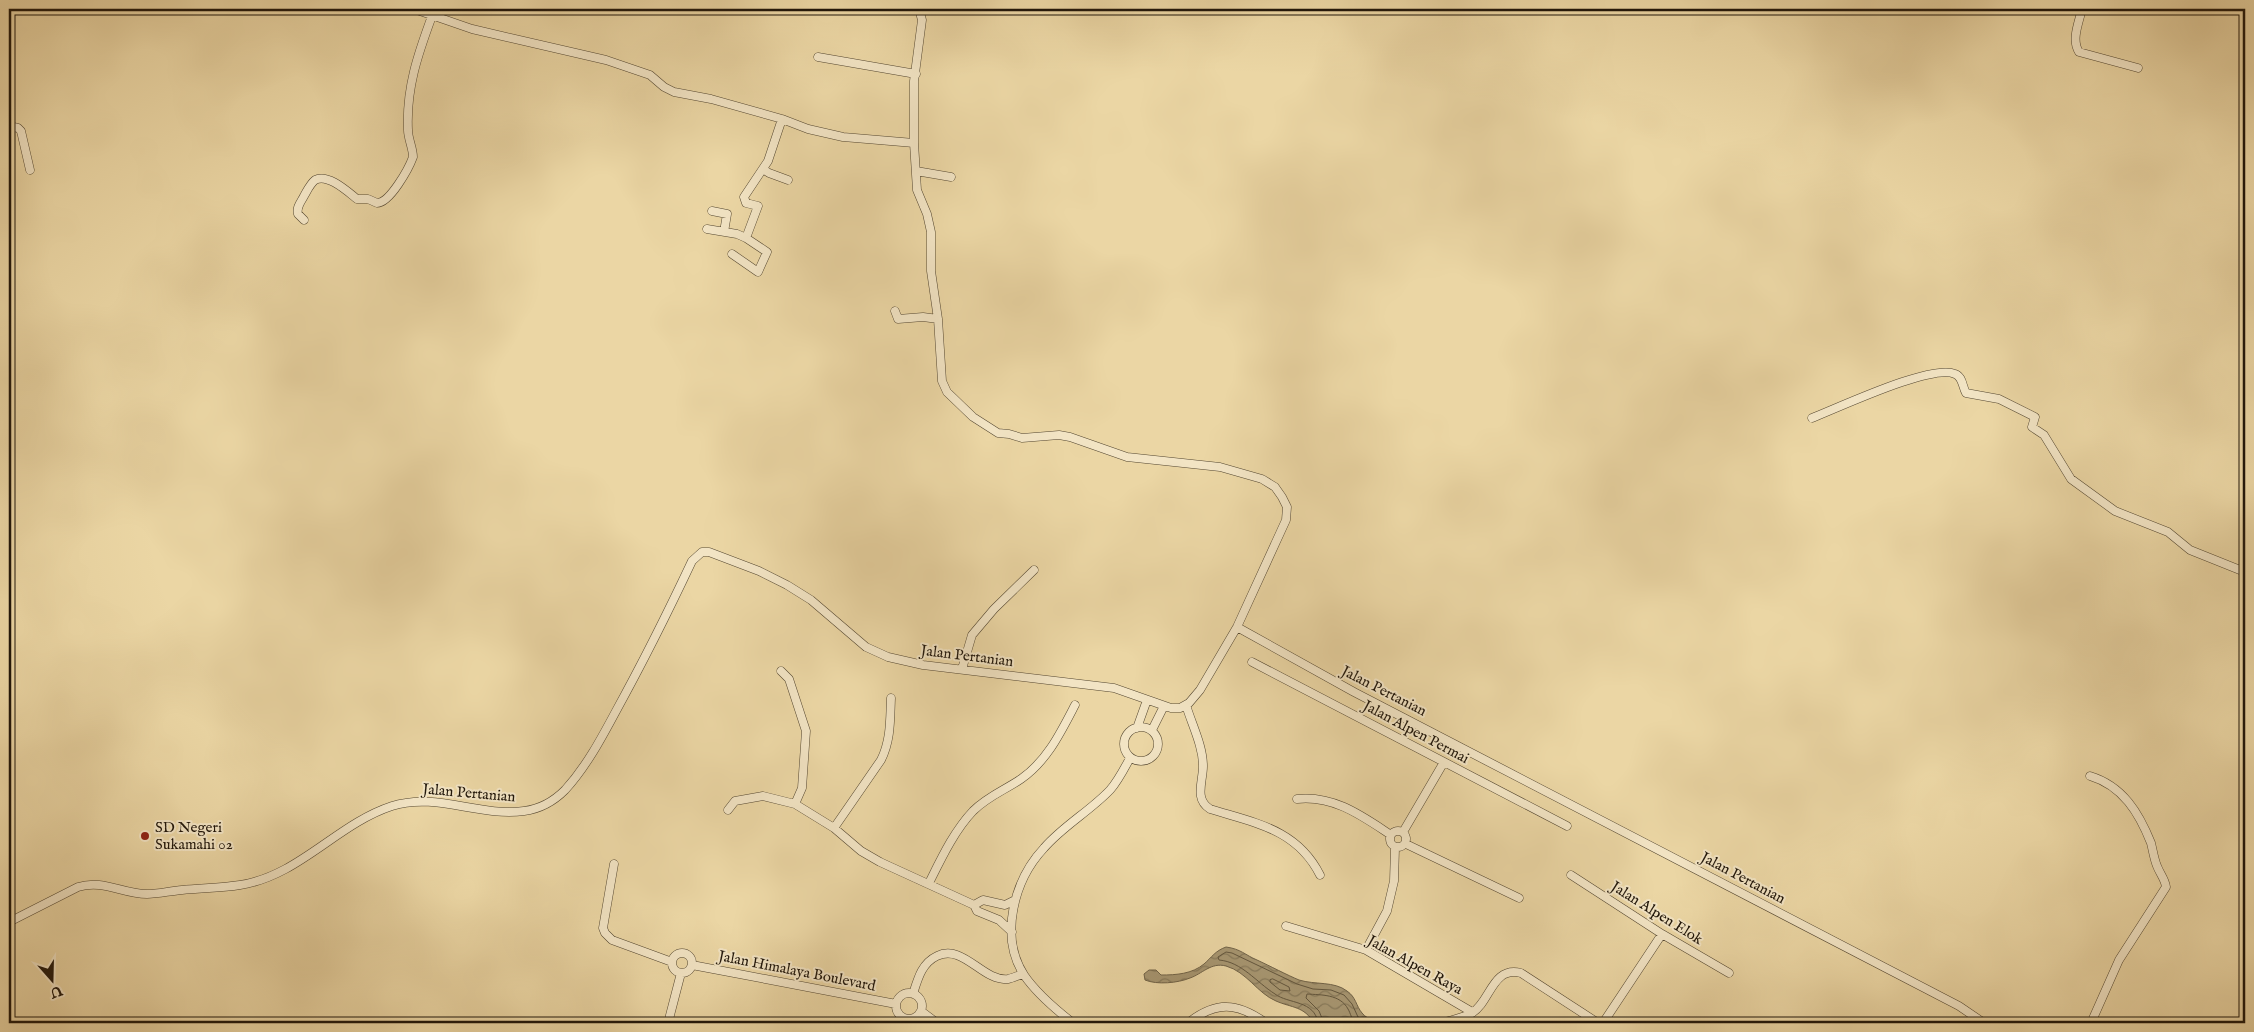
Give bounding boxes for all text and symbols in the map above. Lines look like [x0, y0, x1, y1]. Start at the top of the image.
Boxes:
street label: Jalan Pertanian [918, 641, 1014, 671]
street label: Jalan Pertanian [1336, 661, 1430, 721]
street label: Jalan Alpen Permai [1358, 695, 1472, 768]
street label: Jalan Pertanian [420, 779, 516, 807]
place label: SD Negeri Sukamahi 02 [155, 818, 233, 854]
marker: SD Negeri Sukamahi 02 [139, 830, 151, 842]
street label: Jalan Pertanian [1696, 847, 1789, 908]
street label: Jalan Alpen Elok [1606, 876, 1707, 949]
street label: Jalan Alpen Raya [1362, 930, 1466, 999]
street label: Jalan Himalaya Boulevard [715, 946, 878, 996]
north arrow [28, 954, 78, 1004]
text: U [46, 980, 66, 1002]

